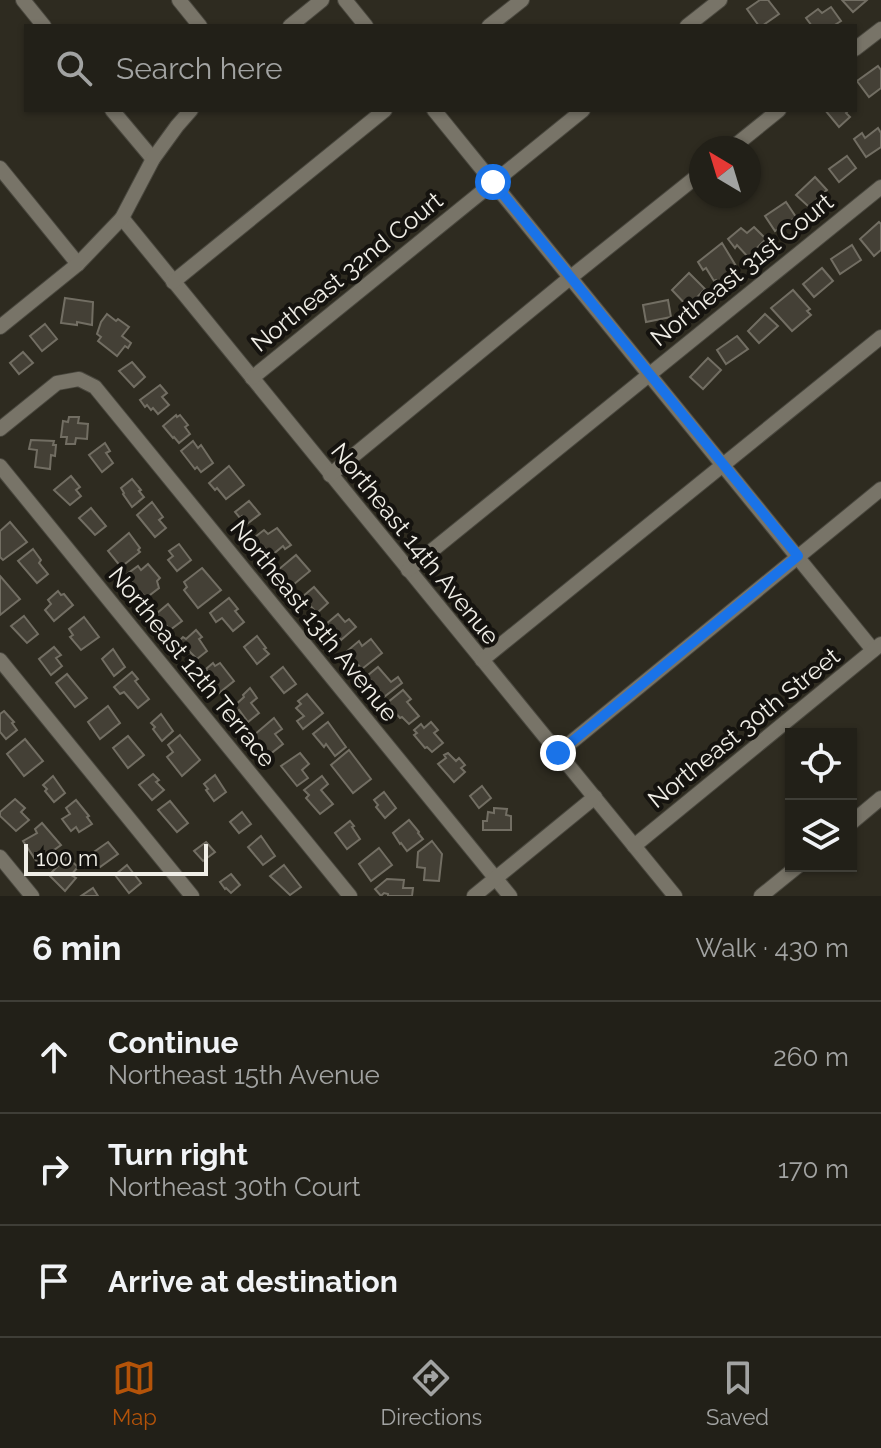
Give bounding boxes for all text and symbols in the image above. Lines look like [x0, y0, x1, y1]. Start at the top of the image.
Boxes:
search box [24, 24, 857, 112]
icon: search [52, 46, 96, 90]
text: Search here [116, 51, 283, 86]
north arrow [689, 136, 761, 208]
route start [475, 164, 511, 200]
street label: Northeast 32nd Court [245, 186, 448, 358]
street label: Northeast 31st Court [645, 187, 839, 352]
street label: Northeast 14th Avenue [325, 437, 506, 650]
street label: Northeast 13th Avenue [224, 514, 405, 727]
street label: Northeast 12th Terrace [103, 561, 282, 773]
street label: Northeast 30th Street [642, 641, 845, 814]
map controls [785, 728, 857, 872]
button: locate [785, 728, 857, 800]
route end [540, 735, 576, 771]
button: layers [785, 800, 857, 872]
scale bar [24, 840, 208, 876]
text: 100 m [36, 845, 98, 871]
text: 6 min [32, 928, 122, 968]
text: Walk · 430 m [695, 933, 849, 963]
text: Continue [108, 1025, 239, 1060]
icon: ahead [32, 1035, 76, 1079]
text: 260 m [773, 1042, 849, 1072]
text: Northeast 15th Avenue [108, 1060, 380, 1090]
text: Turn right [108, 1137, 248, 1172]
icon: right [32, 1147, 76, 1191]
text: 170 m [778, 1154, 849, 1184]
text: Northeast 30th Court [108, 1172, 361, 1202]
icon: arrive [32, 1259, 76, 1303]
text: Arrive at destination [108, 1264, 398, 1299]
tab: Map [112, 1356, 157, 1430]
tab: Directions [381, 1356, 482, 1430]
tab: Saved [706, 1356, 769, 1430]

